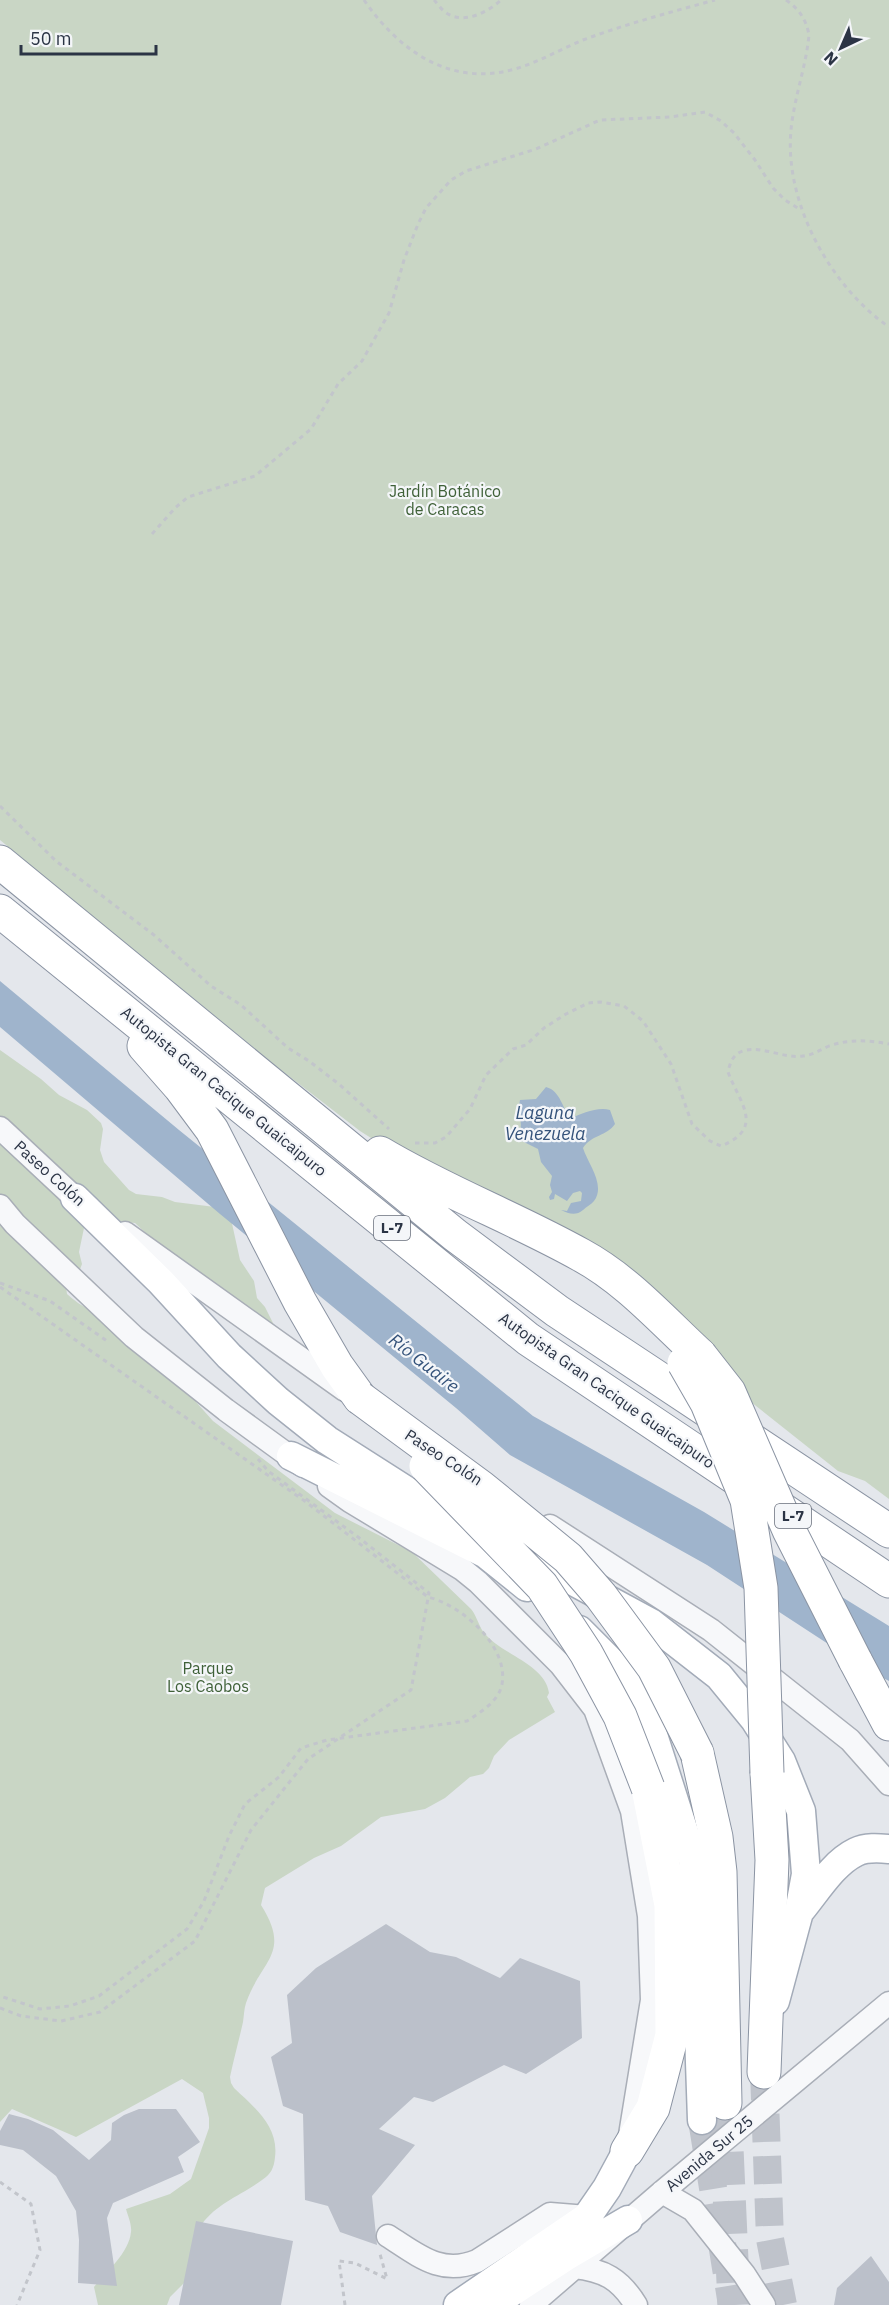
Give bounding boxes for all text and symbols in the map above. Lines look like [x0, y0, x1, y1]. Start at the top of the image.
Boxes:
scale bar [21, 18, 156, 56]
north arrow [811, 18, 871, 78]
text: 50 m [30, 27, 72, 50]
text: N [819, 48, 842, 70]
park label: Jardín Botánico de Caracas [389, 481, 501, 519]
street label: Autopista Gran Cacique Guaicaipuro [117, 1002, 331, 1180]
water label: Laguna Venezuela [504, 1101, 586, 1145]
street label: Paseo Colón [10, 1136, 90, 1210]
road number: L-7 [374, 1216, 410, 1240]
street label: Autopista Gran Cacique Guaicaipuro [495, 1308, 719, 1472]
water label: Río Guaire [384, 1328, 464, 1397]
street label: Paseo Colón [401, 1424, 487, 1490]
road number: L-7 [775, 1504, 811, 1528]
park label: Parque Los Caobos [167, 1658, 249, 1696]
street label: Avenida Sur 25 [661, 2111, 757, 2195]

